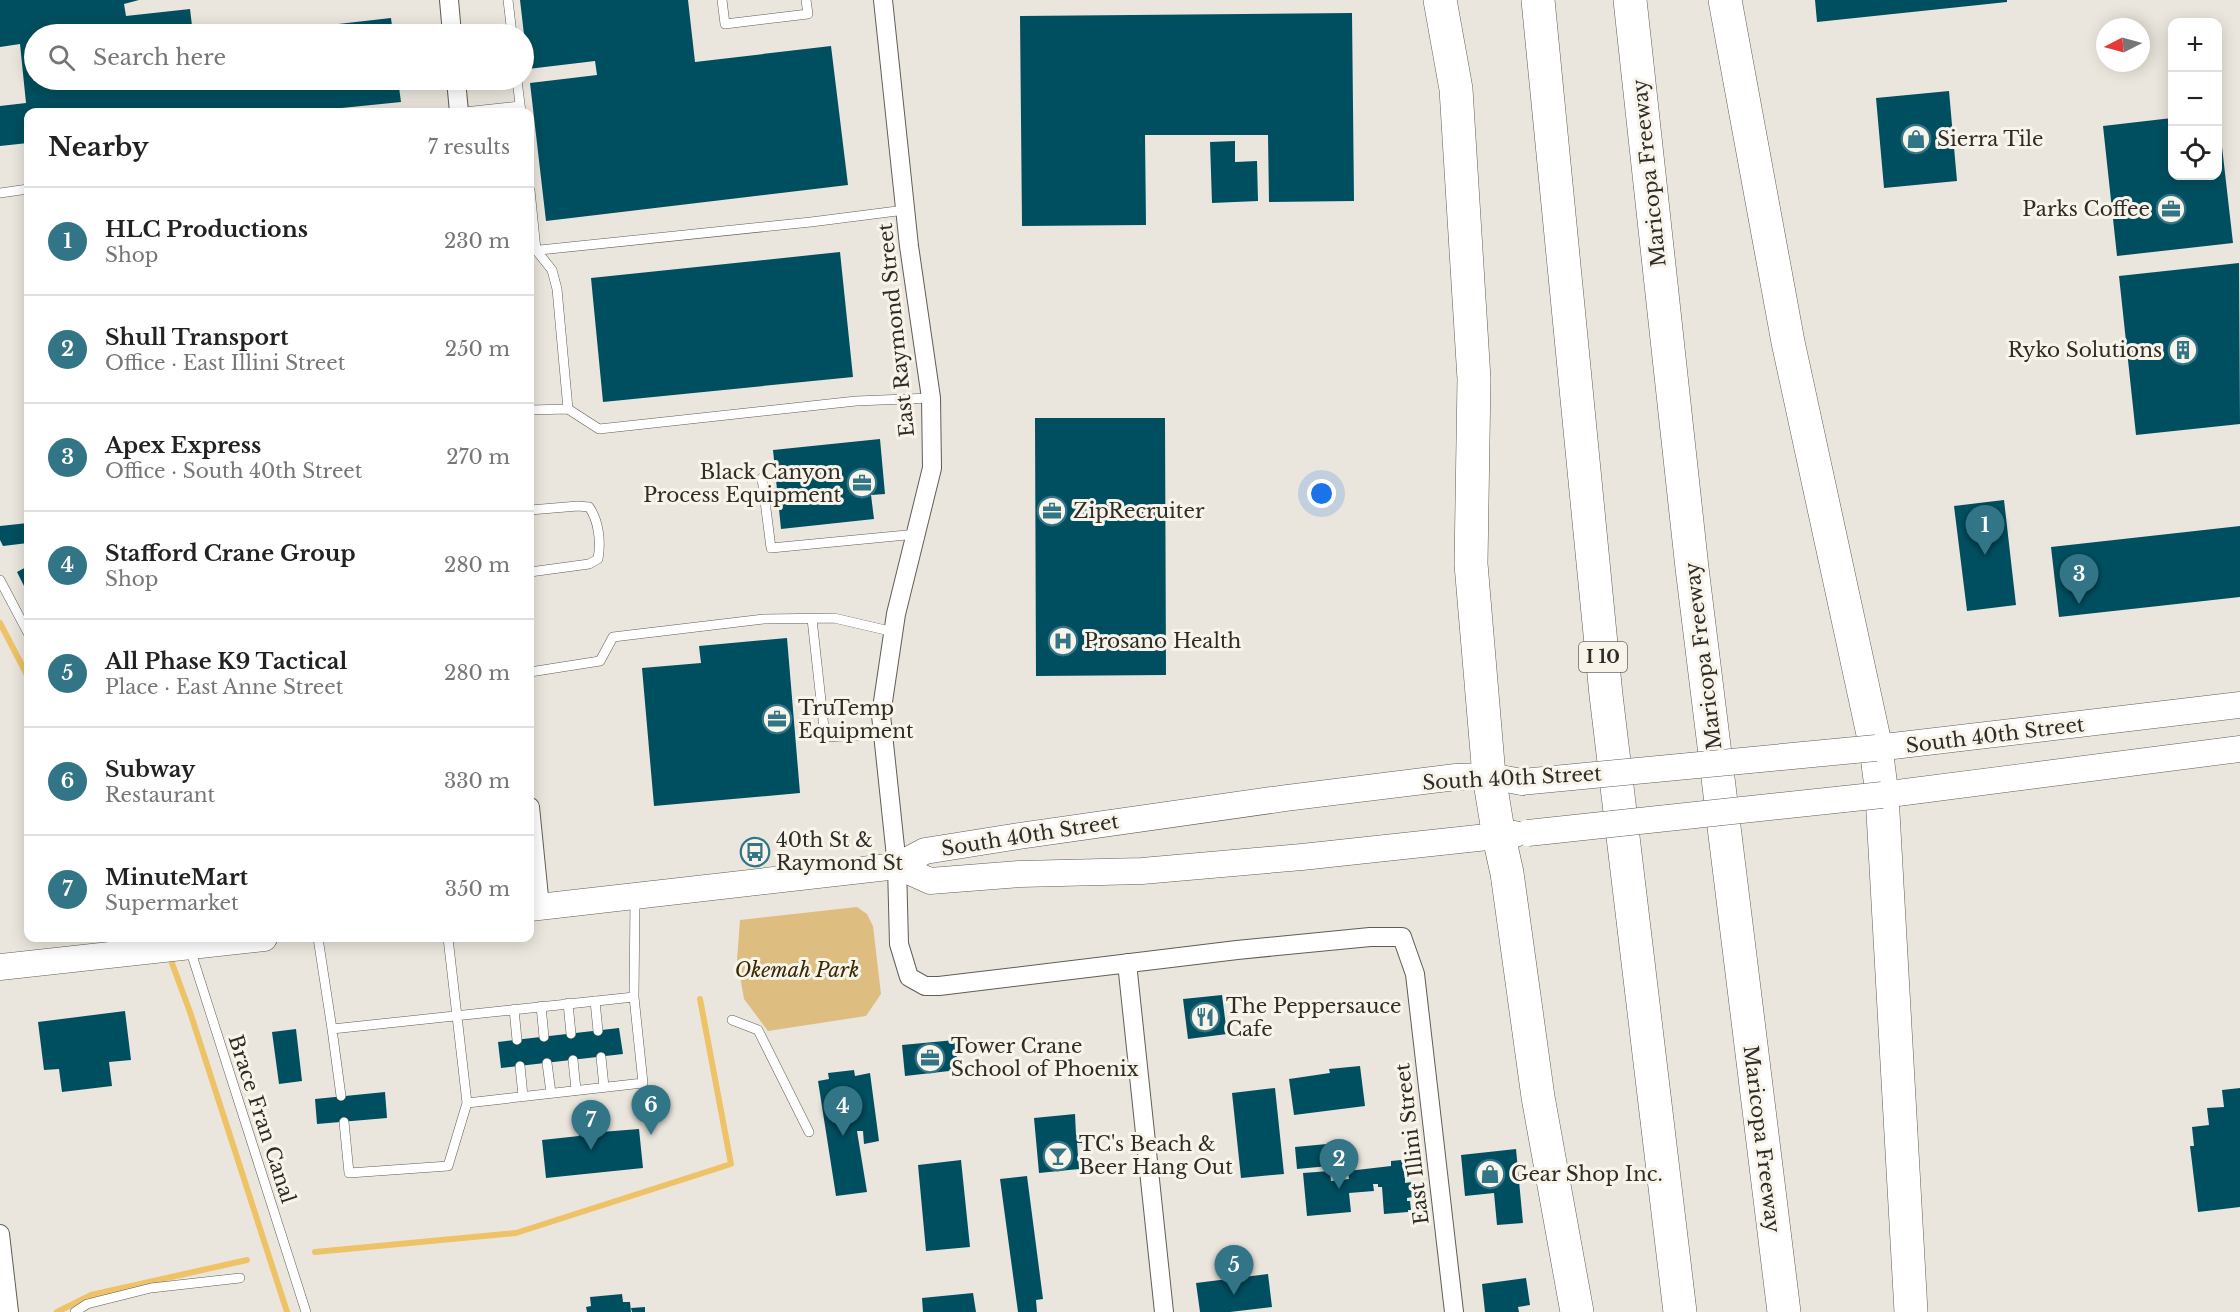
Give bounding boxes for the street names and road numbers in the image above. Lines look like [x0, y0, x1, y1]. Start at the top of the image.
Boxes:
street label: Maricopa Freeway [1627, 78, 1671, 268]
street label: East Raymond Street [873, 221, 919, 438]
street label: Maricopa Freeway [1680, 561, 1726, 751]
road number: I 10 [1579, 642, 1627, 672]
street label: South 40th Street [1904, 712, 2086, 758]
street label: South 40th Street [1422, 761, 1603, 795]
street label: South 40th Street [939, 809, 1121, 861]
street label: Brace Fran Canal [223, 1032, 301, 1206]
street label: Maricopa Freeway [1739, 1044, 1785, 1234]
street label: East Illini Street [1390, 1061, 1434, 1226]

